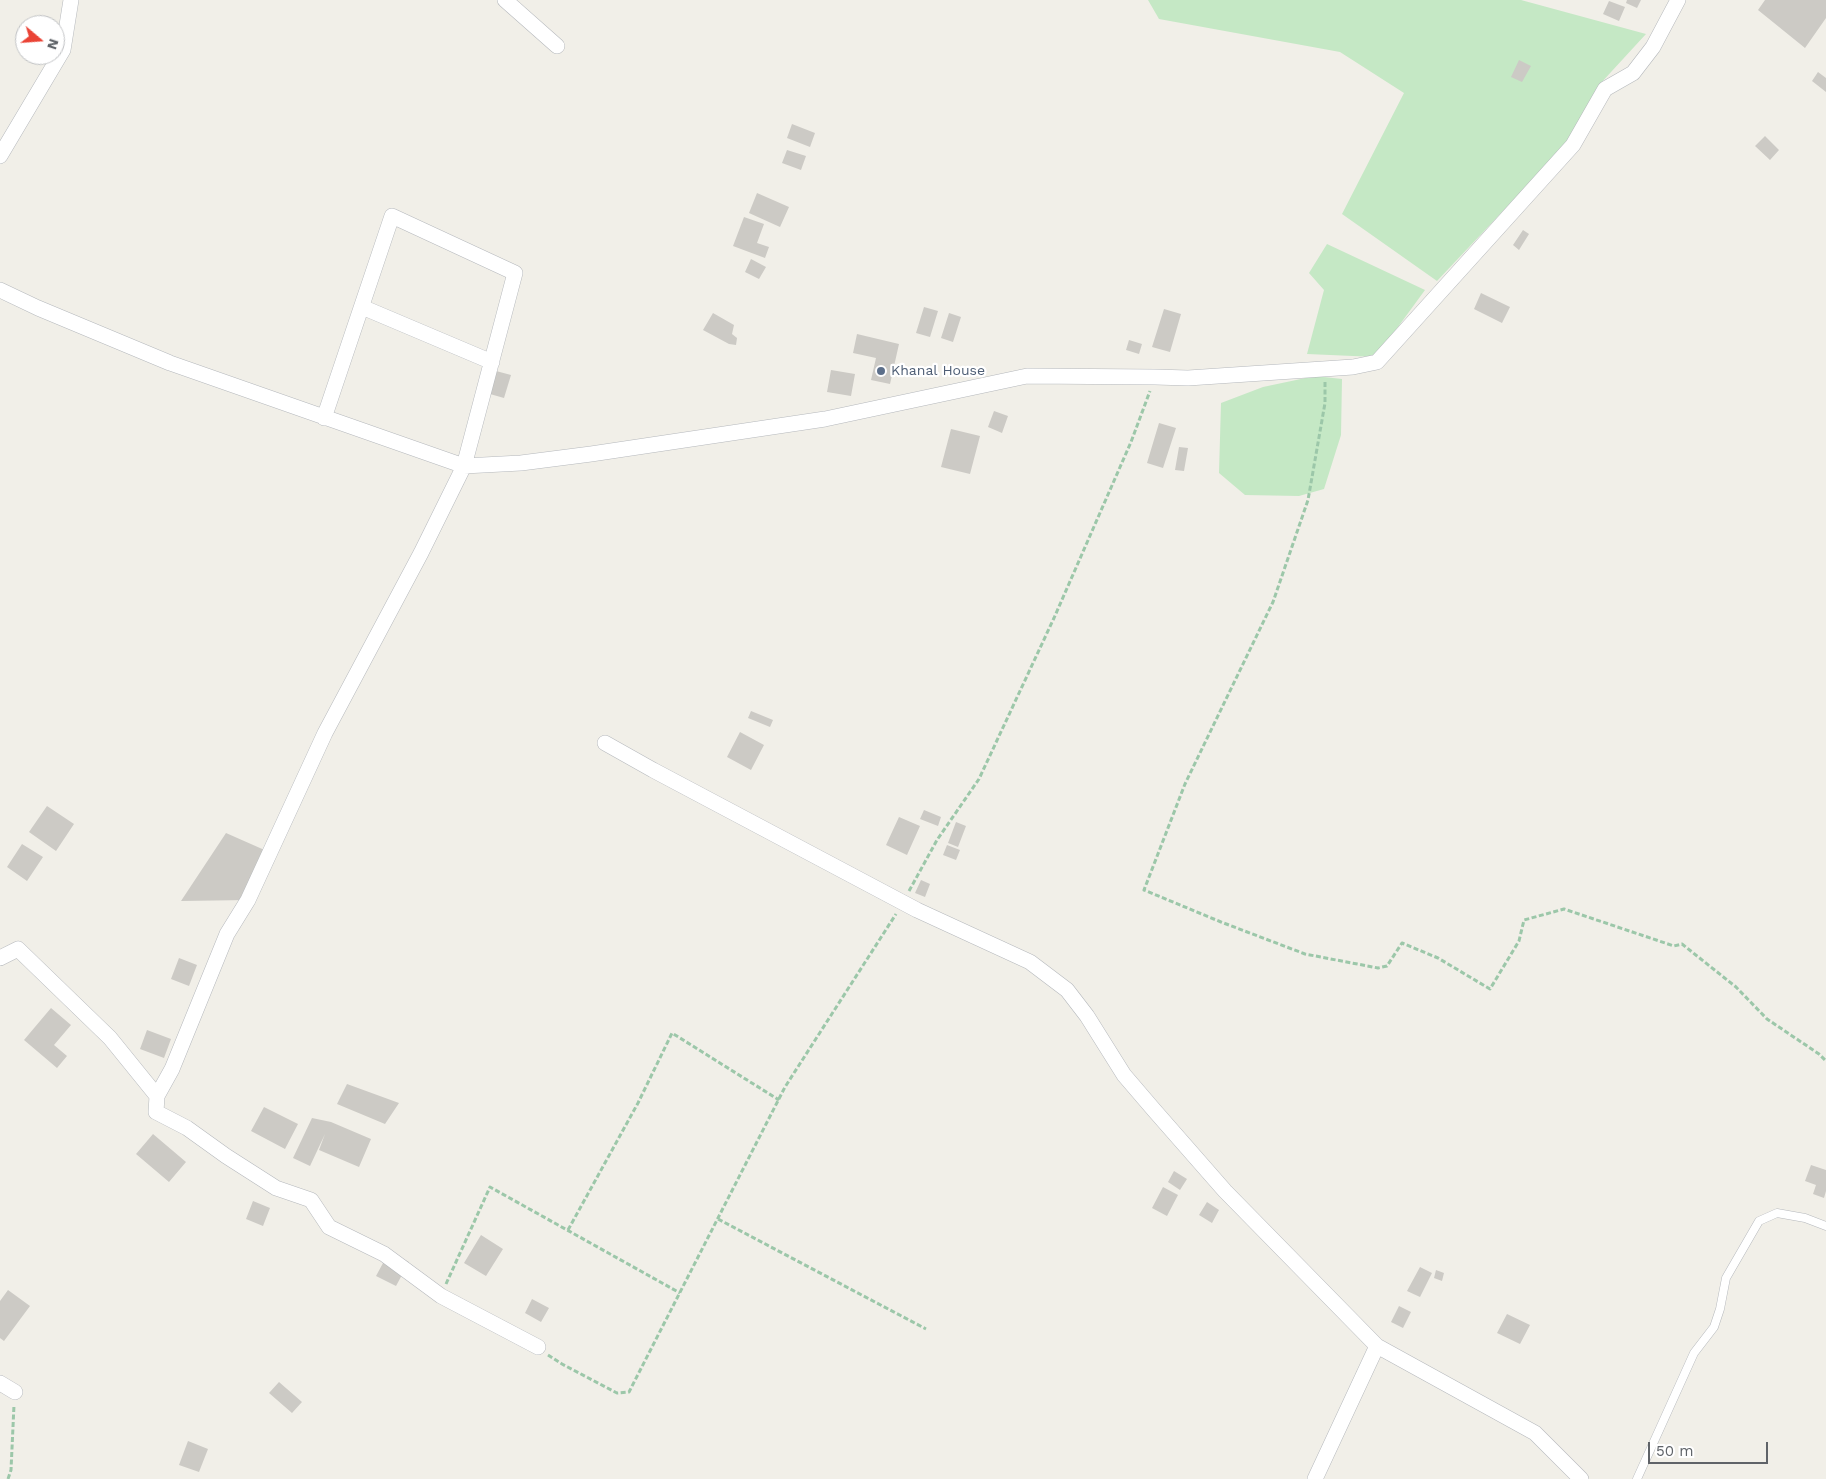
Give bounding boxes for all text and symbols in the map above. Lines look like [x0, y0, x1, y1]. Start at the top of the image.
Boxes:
north arrow [15, 15, 65, 65]
text: N [44, 37, 63, 52]
place label: Khanal House [891, 363, 985, 379]
marker: Khanal House [875, 365, 887, 377]
scale bar [1651, 1432, 1771, 1464]
text: 50 m [1656, 1442, 1693, 1460]

